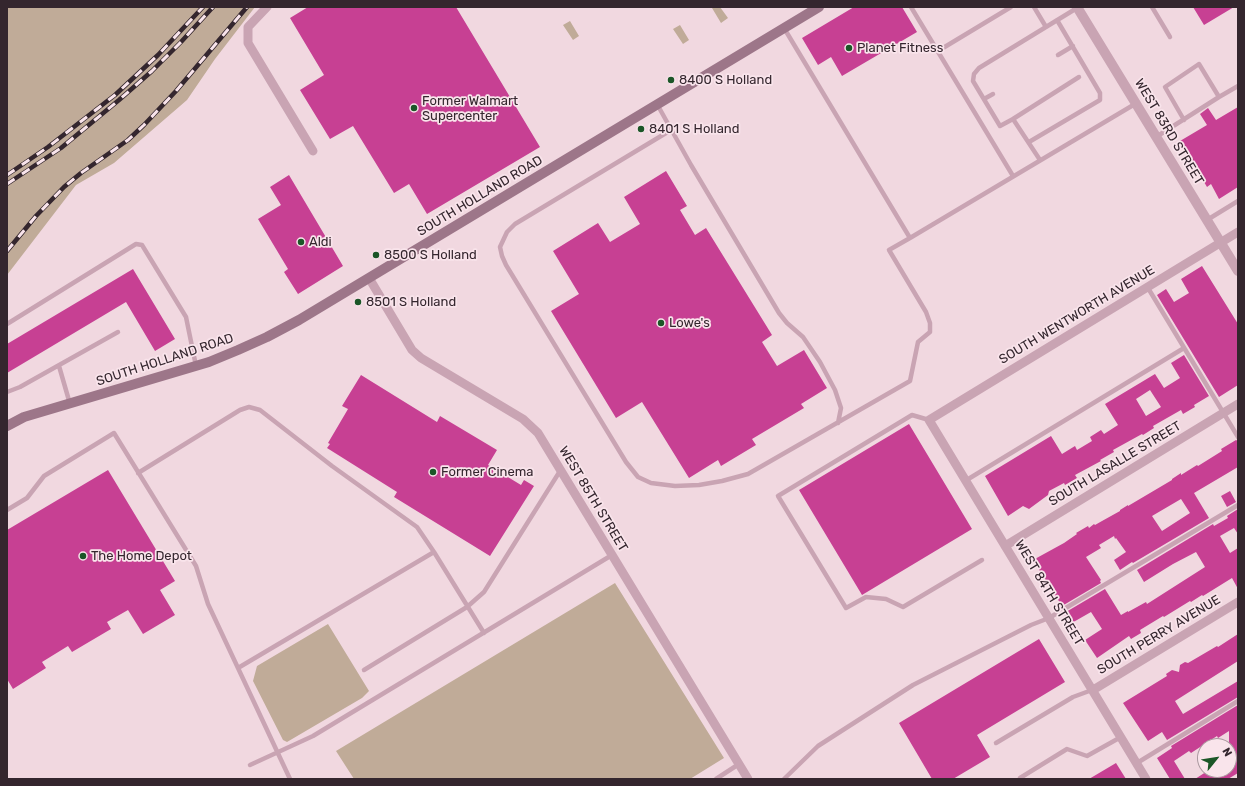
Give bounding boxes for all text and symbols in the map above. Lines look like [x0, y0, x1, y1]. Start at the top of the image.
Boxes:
place label: Planet Fitness [857, 40, 943, 56]
marker: Planet Fitness [844, 43, 854, 53]
place label: 8400 S Holland [679, 72, 772, 88]
marker: 8400 S Holland [666, 75, 676, 85]
street label: WEST 83RD STREET [1131, 76, 1207, 188]
place label: Former Walmart Supercenter [422, 93, 518, 124]
marker: Former Walmart Supercenter [409, 103, 419, 113]
place label: 8401 S Holland [649, 121, 739, 137]
marker: 8401 S Holland [636, 124, 646, 134]
street label: SOUTH HOLLAND ROAD [415, 152, 545, 240]
place label: Aldi [309, 234, 332, 250]
marker: Aldi [296, 237, 306, 247]
place label: 8500 S Holland [384, 247, 477, 263]
marker: 8500 S Holland [371, 250, 381, 260]
street label: SOUTH WENTWORTH AVENUE [996, 262, 1158, 368]
place label: 8501 S Holland [366, 294, 456, 310]
marker: 8501 S Holland [353, 297, 363, 307]
place label: Lowe's [669, 315, 710, 331]
marker: Lowe's [656, 318, 666, 328]
street label: SOUTH HOLLAND ROAD [94, 330, 236, 390]
street label: SOUTH LASALLE STREET [1046, 418, 1184, 510]
street label: WEST 85TH STREET [555, 443, 631, 555]
place label: Former Cinema [441, 464, 534, 480]
marker: Former Cinema [428, 467, 438, 477]
street label: WEST 84TH STREET [1011, 537, 1087, 649]
place label: The Home Depot [91, 548, 192, 564]
marker: The Home Depot [78, 551, 88, 561]
street label: SOUTH PERRY AVENUE [1095, 592, 1223, 678]
north arrow [1197, 738, 1237, 778]
text: N [1219, 746, 1235, 759]

